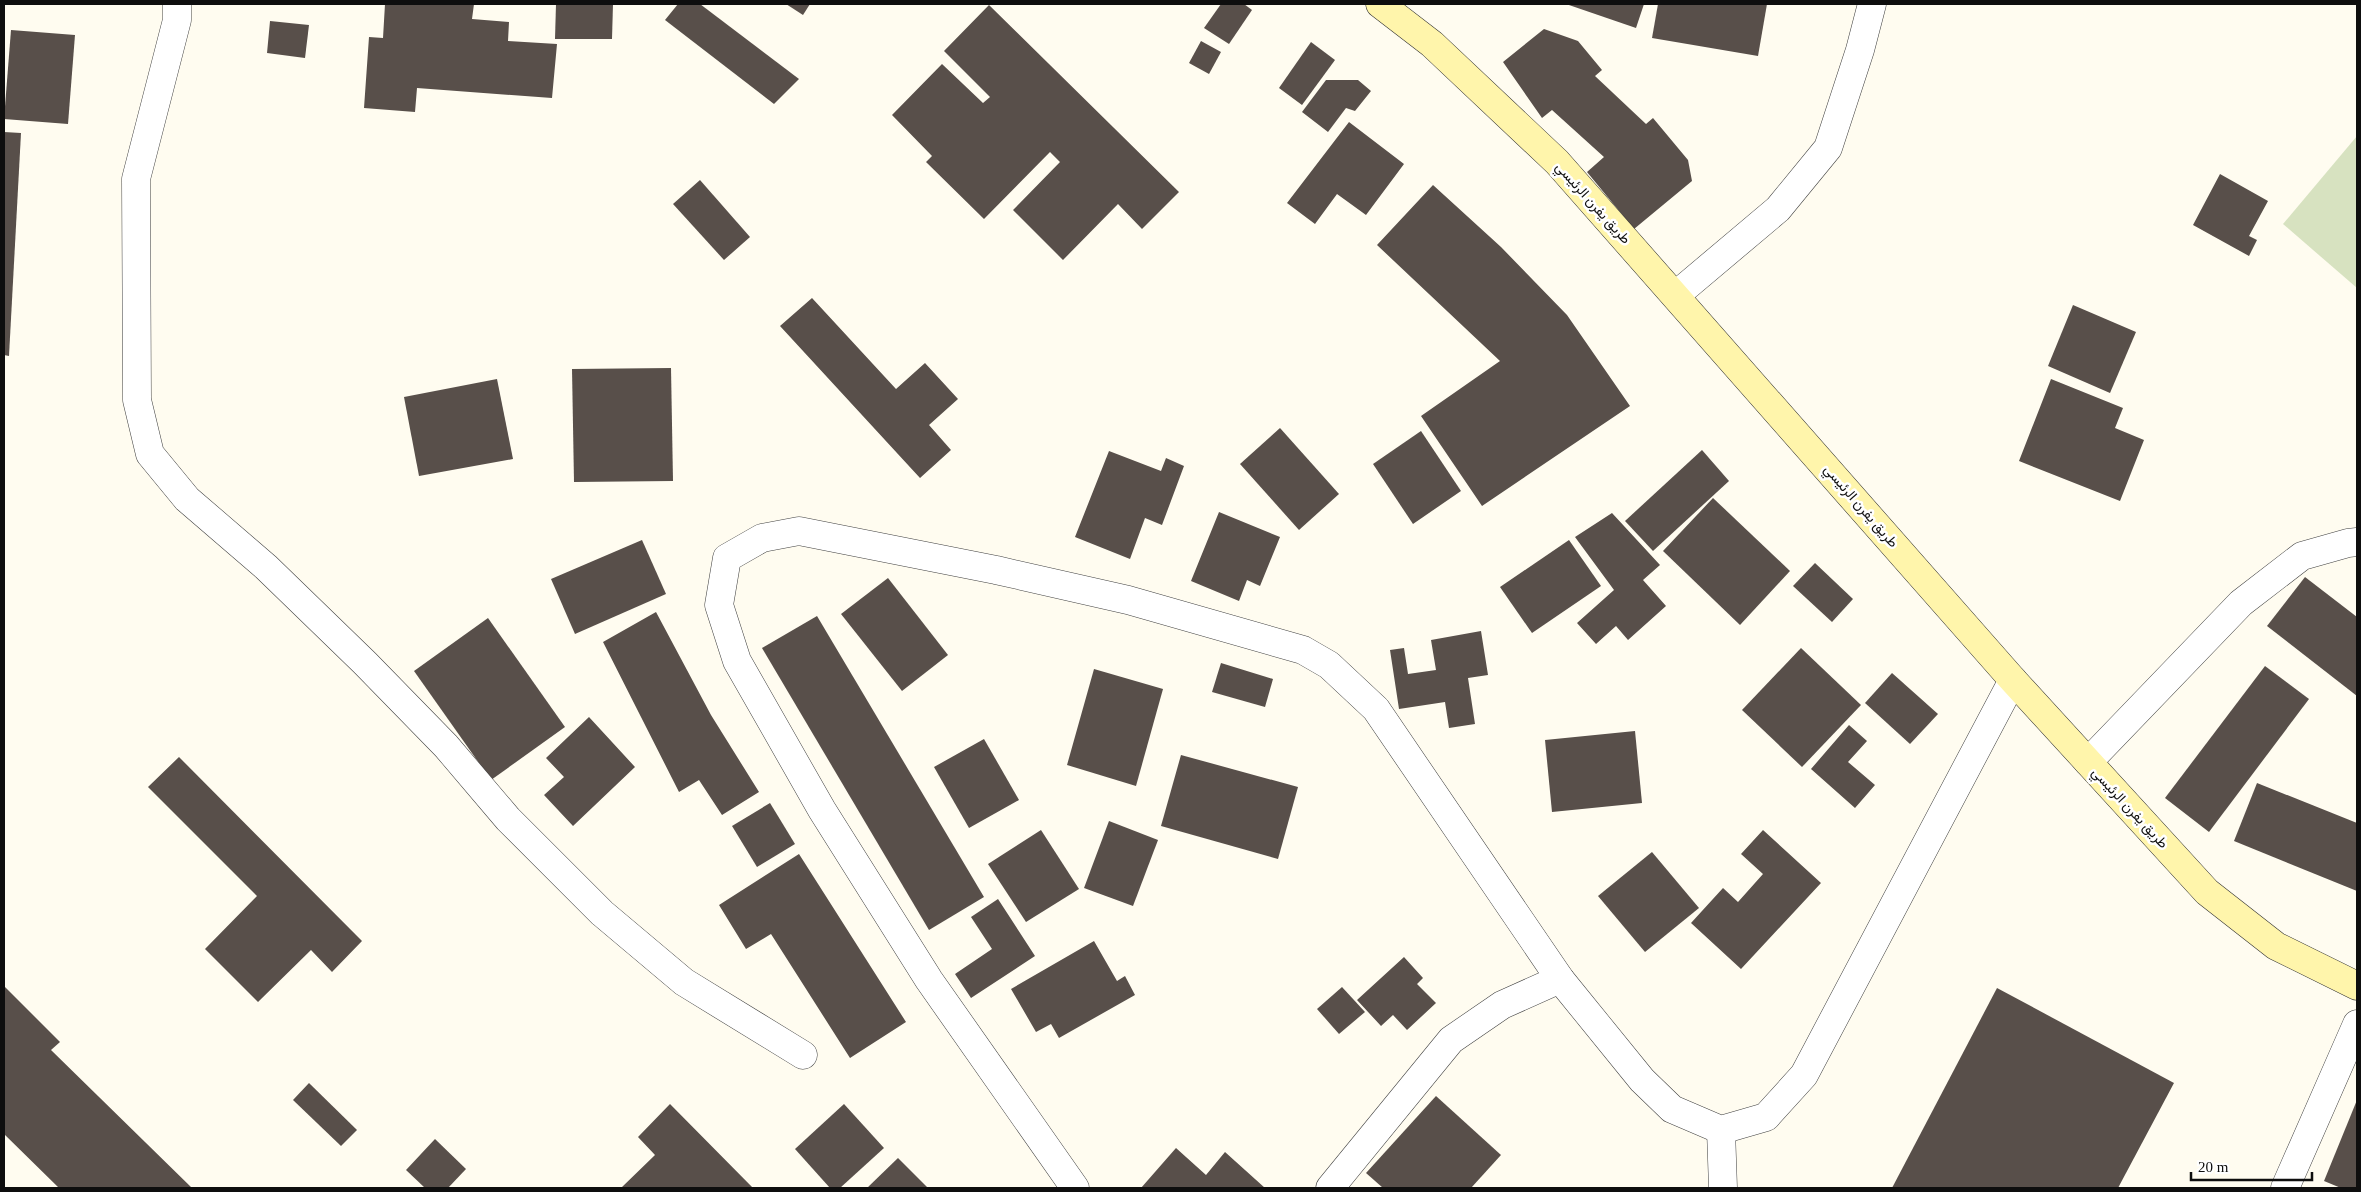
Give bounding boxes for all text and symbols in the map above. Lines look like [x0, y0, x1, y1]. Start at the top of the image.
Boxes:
street label: طريق يفرن الرئيسي [1549, 159, 1634, 250]
street label: طريق يفرن الرئيسي [1818, 462, 1901, 553]
street label: طريق يفرن الرئيسي [2086, 765, 2171, 854]
scale bar [2191, 1150, 2312, 1182]
text: 20 m [2198, 1159, 2229, 1175]

